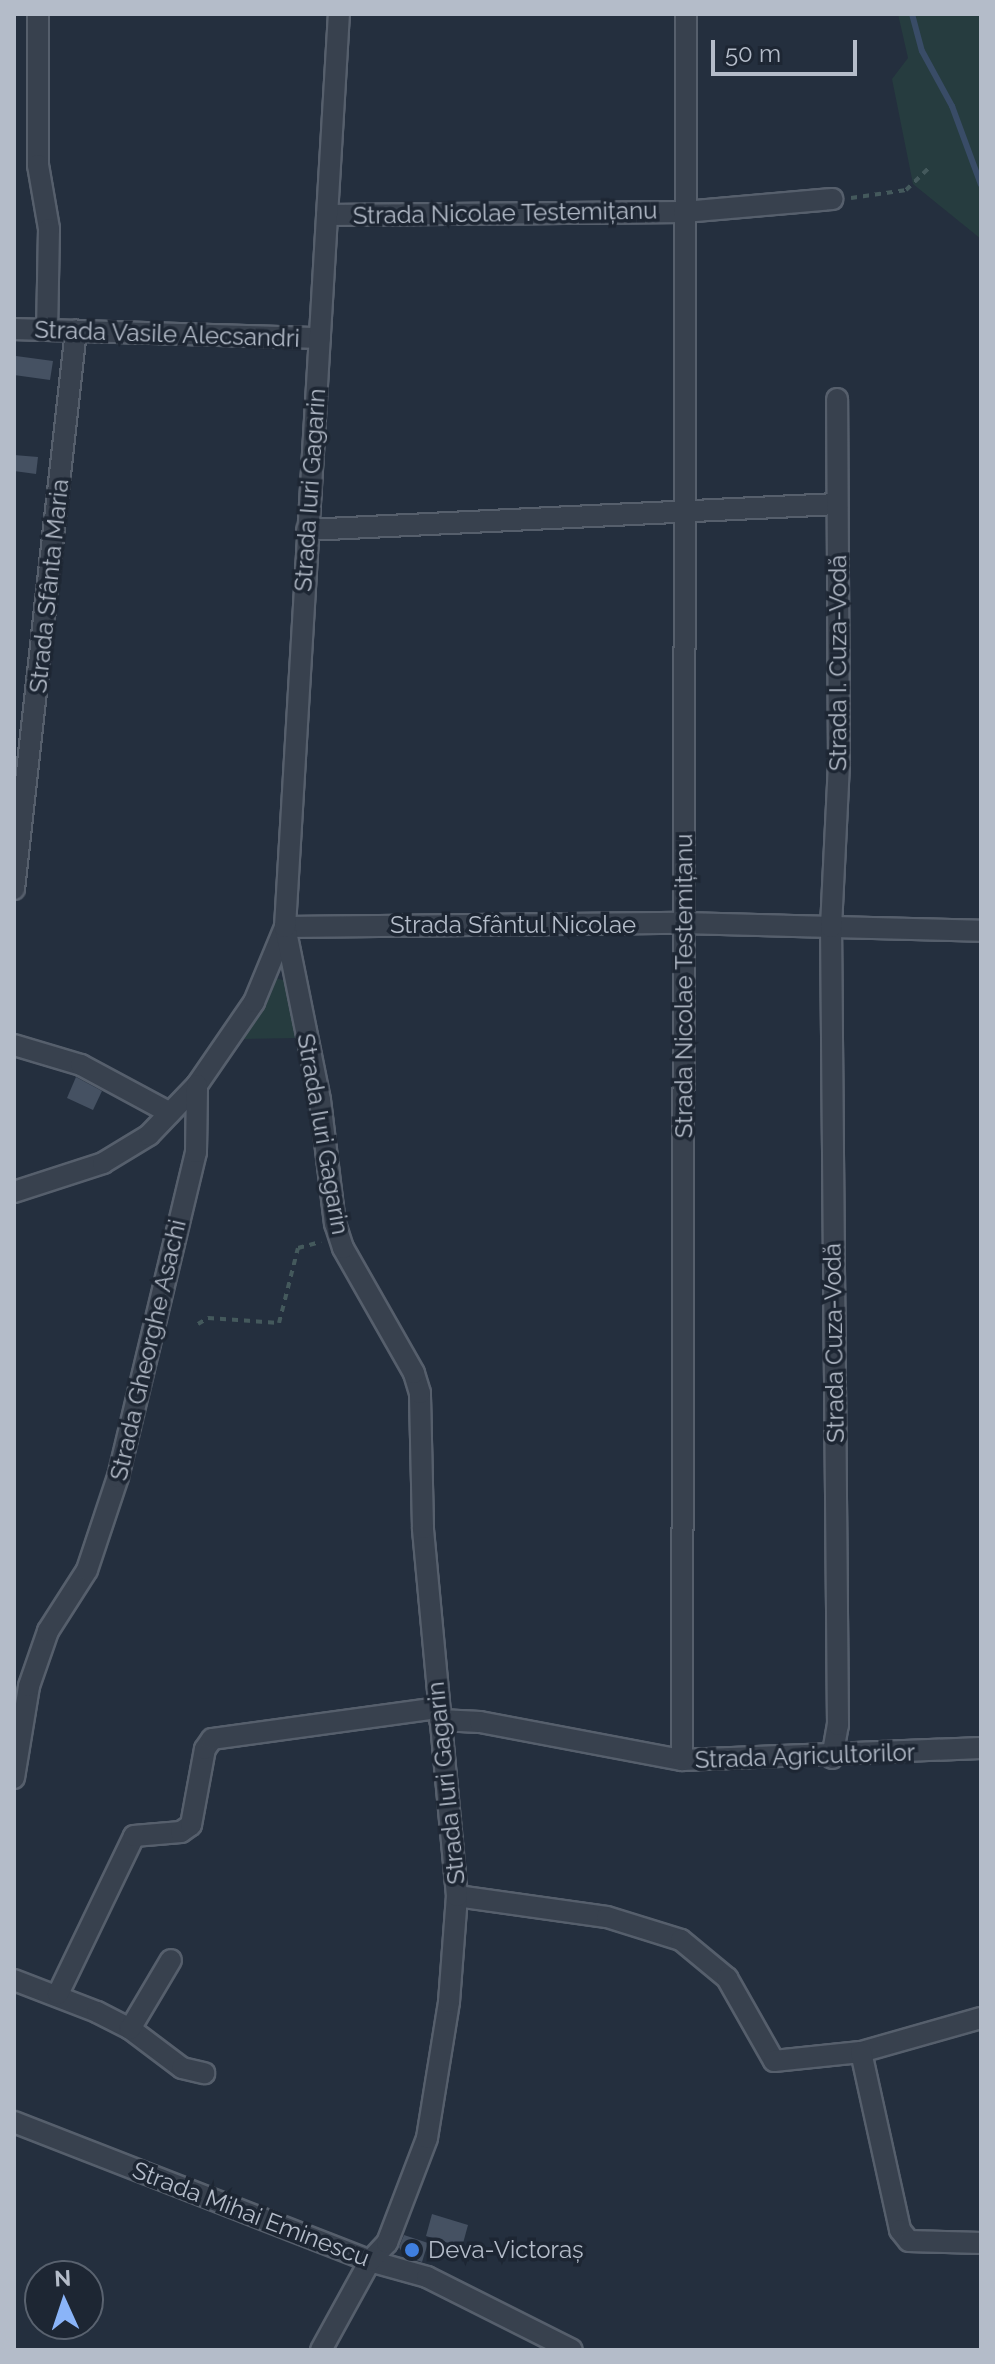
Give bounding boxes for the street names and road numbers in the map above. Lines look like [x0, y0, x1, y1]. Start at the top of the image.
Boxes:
street label: Strada Nicolae Testemițanu [352, 196, 658, 230]
street label: Strada Vasile Alecsandri [33, 315, 301, 353]
street label: Strada Iuri Gagarin [289, 387, 331, 593]
street label: Strada Sfânta Maria [23, 478, 75, 694]
street label: Strada I. Cuza-Vodă [824, 555, 852, 771]
street label: Strada Nicolae Testemițanu [670, 833, 698, 1139]
street label: Strada Sfântul Nicolae [390, 911, 636, 939]
street label: Strada Iuri Gagarin [291, 1031, 355, 1237]
street label: Strada Gheorghe Asachi [104, 1216, 192, 1484]
street label: Strada Cuza-Vodă [818, 1243, 850, 1443]
street label: Strada Iuri Gagarin [421, 1680, 471, 1886]
street label: Strada Agricultorilor [694, 1738, 916, 1774]
street label: Strada Mihai Eminescu [128, 2155, 374, 2273]

